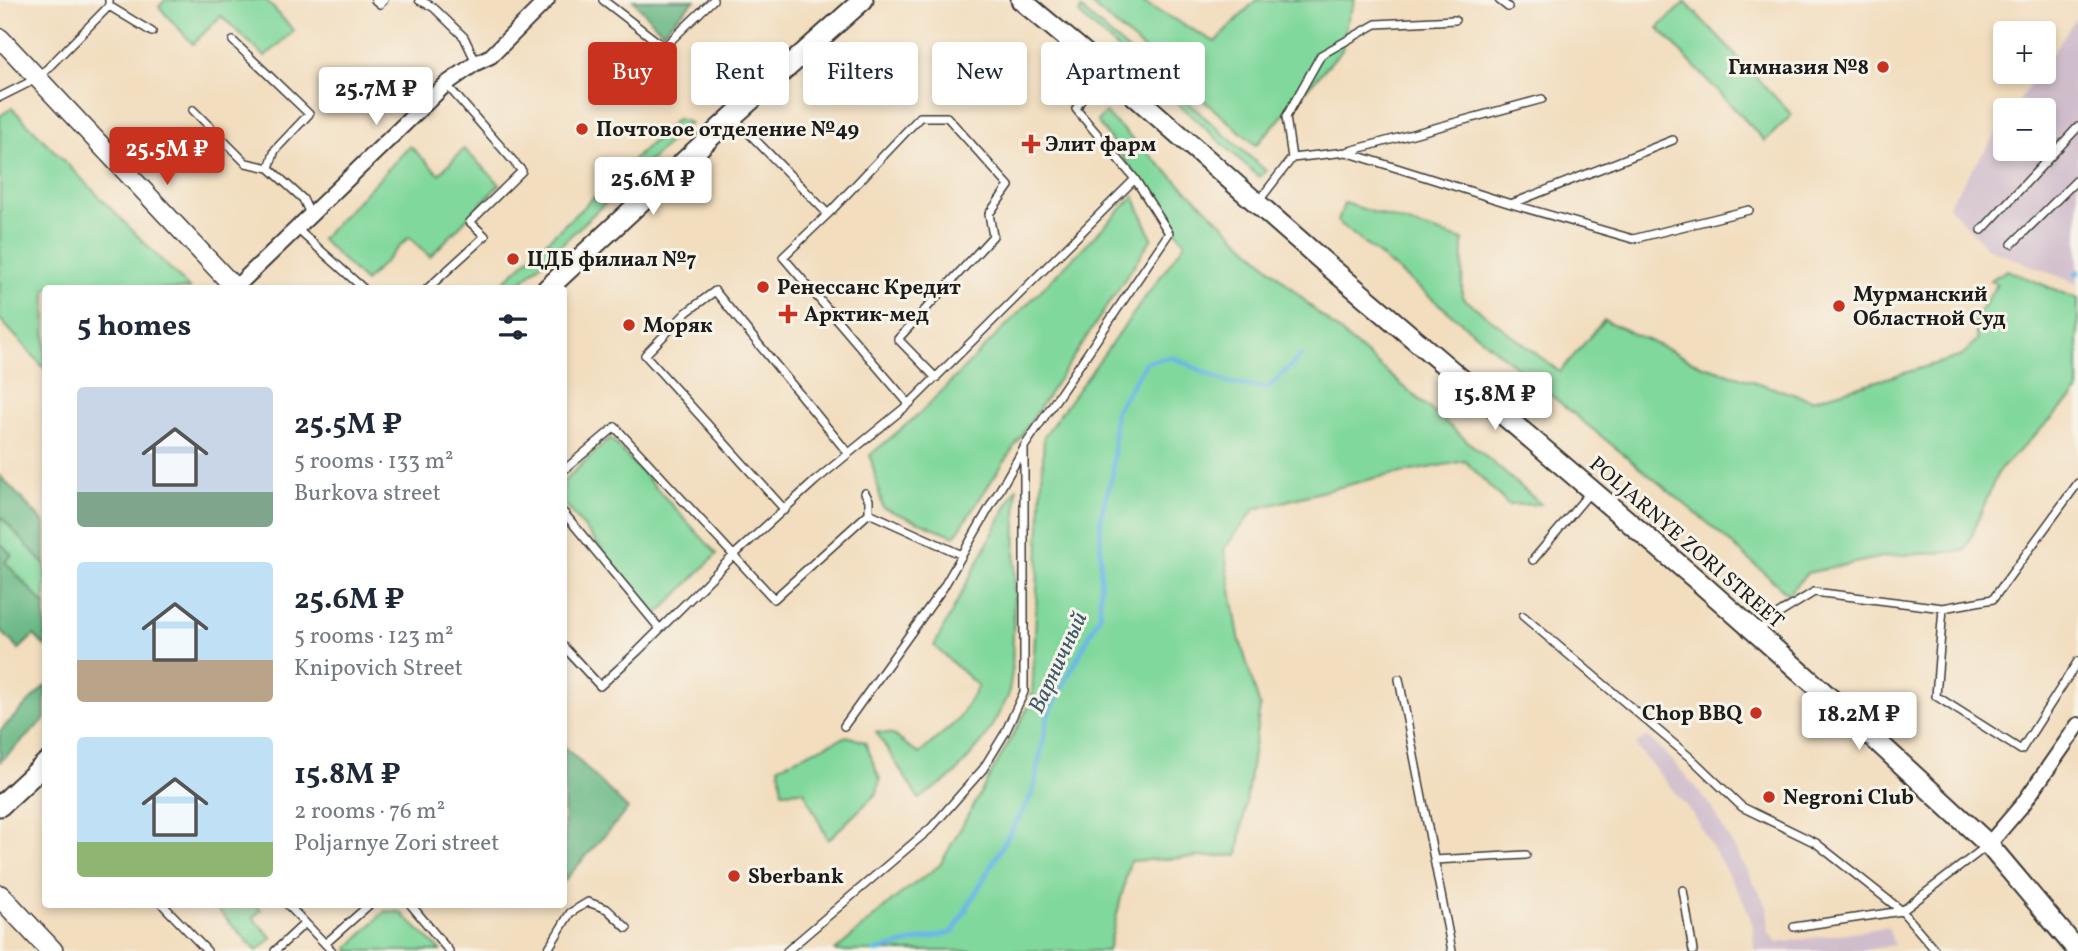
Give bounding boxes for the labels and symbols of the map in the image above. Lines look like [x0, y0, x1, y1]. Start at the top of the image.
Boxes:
place label: Гимназия №8 [1728, 54, 1869, 83]
marker: Гимназия №8 [1875, 59, 1891, 75]
pin: 25.7M ₽ [311, 68, 441, 127]
place label: Почтовое отделение №49 [596, 116, 859, 145]
marker: Почтовое отделение №49 [574, 121, 590, 137]
pin: 25.5M ₽ [102, 128, 232, 187]
place label: Элит фарм [1045, 131, 1157, 160]
marker: Элит фарм [1023, 136, 1039, 152]
pin: 25.6M ₽ [588, 158, 718, 217]
place label: ЦДБ филиал №7 [527, 246, 697, 275]
marker: ЦДБ филиал №7 [505, 251, 521, 267]
place label: Ренессанс Кредит [777, 274, 961, 303]
marker: Ренессанс Кредит [755, 279, 771, 295]
place label: Мурманский Областной Суд [1853, 281, 2006, 334]
marker: Мурманский Областной Суд [1831, 298, 1847, 314]
place label: Арктик-мед [804, 301, 929, 330]
marker: Арктик-мед [778, 304, 798, 324]
place label: Моряк [643, 312, 713, 341]
marker: Моряк [621, 317, 637, 333]
pin: 15.8M ₽ [1430, 372, 1560, 432]
street label: POLJARNYE ZORI STREET [1582, 450, 1790, 636]
water label: Варничный [1021, 606, 1096, 719]
pin: 18.2M ₽ [1794, 692, 1924, 752]
place label: Chop BBQ [1642, 700, 1743, 729]
marker: Chop BBQ [1748, 705, 1764, 721]
place label: Negroni Club [1783, 784, 1914, 813]
marker: Negroni Club [1761, 789, 1777, 805]
place label: Sberbank [748, 863, 844, 892]
marker: Sberbank [726, 868, 742, 884]

